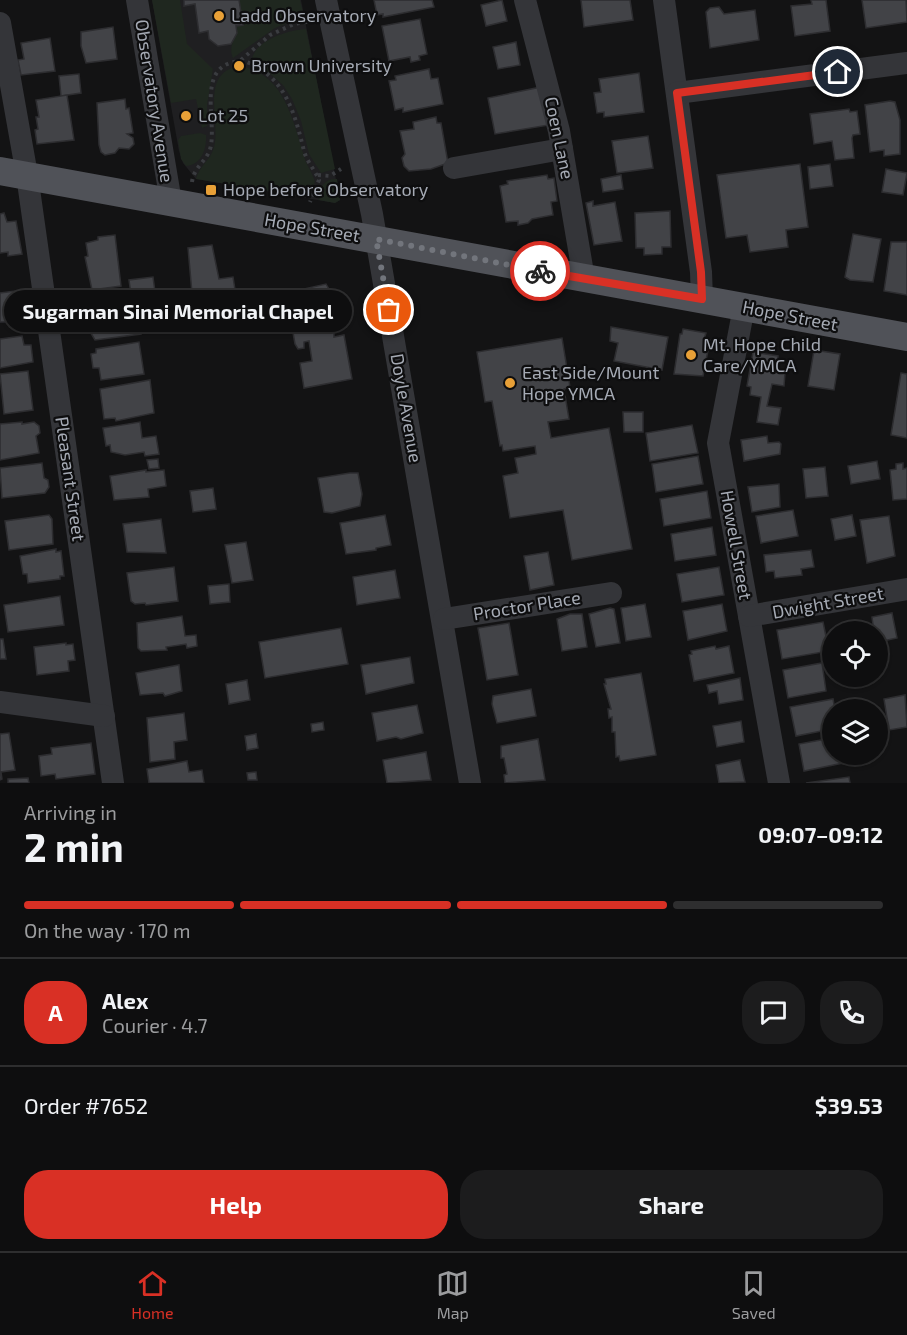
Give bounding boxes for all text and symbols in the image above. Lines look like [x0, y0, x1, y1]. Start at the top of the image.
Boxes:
place label: Ladd Observatory [231, 4, 377, 26]
marker: Ladd Observatory [212, 9, 226, 23]
street label: Observatory Avenue [131, 18, 179, 184]
pin [812, 46, 863, 97]
place label: Brown University [251, 54, 392, 76]
icon: home [821, 55, 854, 88]
marker: Brown University [232, 59, 246, 73]
street label: Coen Lane [540, 94, 579, 181]
place label: Lot 25 [198, 104, 248, 126]
marker: Lot 25 [179, 109, 193, 123]
place label: Hope before Observatory [223, 178, 429, 200]
marker: Hope before Observatory [204, 183, 218, 197]
street label: Hope Street [263, 208, 362, 246]
courier [510, 241, 570, 301]
icon: bike [524, 255, 557, 288]
pin [363, 284, 414, 335]
callout: Sugarman Sinai Memorial Chapel [5, 289, 353, 331]
icon: bag [372, 293, 405, 326]
street label: Hope Street [741, 295, 840, 335]
text: Sugarman Sinai Memorial Chapel [23, 299, 333, 323]
place label: Mt. Hope Child Care/YMCA [703, 333, 821, 376]
marker: Mt. Hope Child Care/YMCA [684, 348, 698, 362]
street label: Doyle Avenue [387, 351, 427, 464]
place label: East Side/Mount Hope YMCA [522, 361, 660, 404]
marker: East Side/Mount Hope YMCA [503, 376, 517, 390]
street label: Pleasant Street [51, 415, 91, 543]
street label: Howell Street [717, 488, 757, 601]
street label: Dwight Street [770, 581, 885, 623]
street label: Proctor Place [471, 586, 582, 624]
map controls [822, 621, 888, 765]
button: locate [822, 621, 888, 687]
button: layers [822, 699, 888, 765]
text: Arriving in [24, 800, 117, 824]
text: 09:07–09:12 [758, 821, 883, 847]
text: 2 min [24, 823, 124, 870]
text: On the way · 170 m [24, 918, 191, 942]
button: chat [742, 981, 805, 1044]
button: phone [820, 981, 883, 1044]
text: Alex [102, 987, 148, 1013]
text: A [48, 999, 63, 1025]
text: Courier · 4.7 [102, 1013, 208, 1037]
text: Order #7652 [24, 1092, 148, 1118]
text: $39.53 [815, 1092, 883, 1118]
button: Help [24, 1170, 448, 1239]
button: Share [460, 1170, 883, 1239]
tab: Home [131, 1267, 174, 1322]
tab: Map [436, 1267, 469, 1322]
tab: Saved [732, 1267, 776, 1322]

